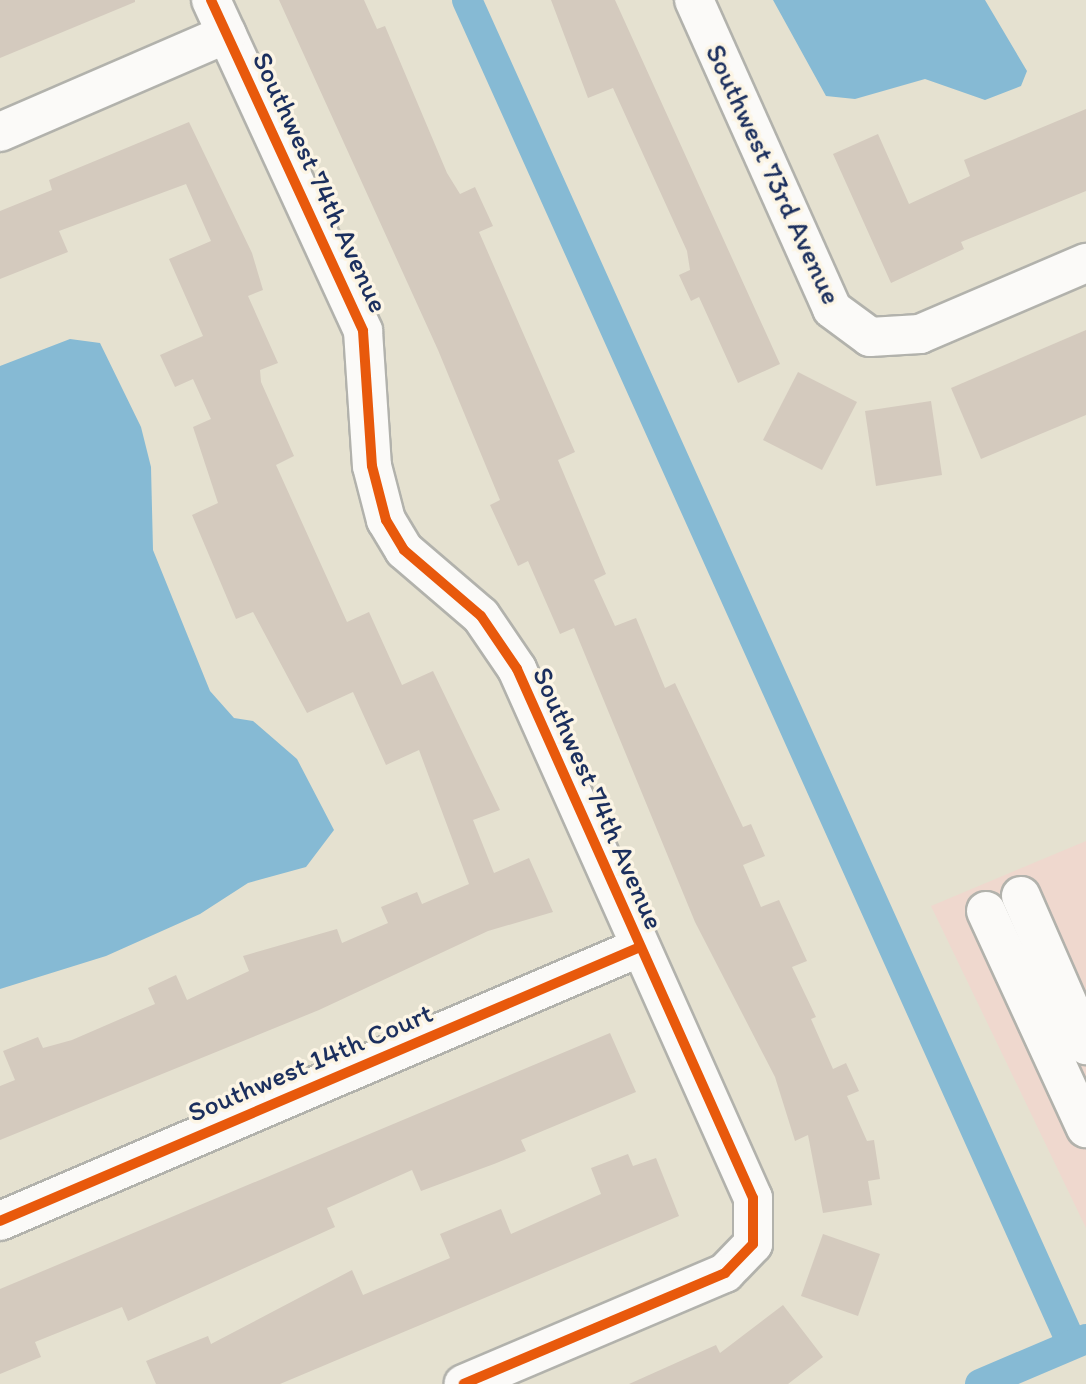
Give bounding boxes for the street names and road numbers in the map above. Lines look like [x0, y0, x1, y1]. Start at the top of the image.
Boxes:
street label: Southwest 73rd Avenue [699, 40, 849, 308]
street label: Southwest 74th Avenue [246, 47, 396, 317]
street label: Southwest 74th Avenue [526, 663, 672, 933]
street label: Southwest 14th Court [183, 995, 437, 1129]

